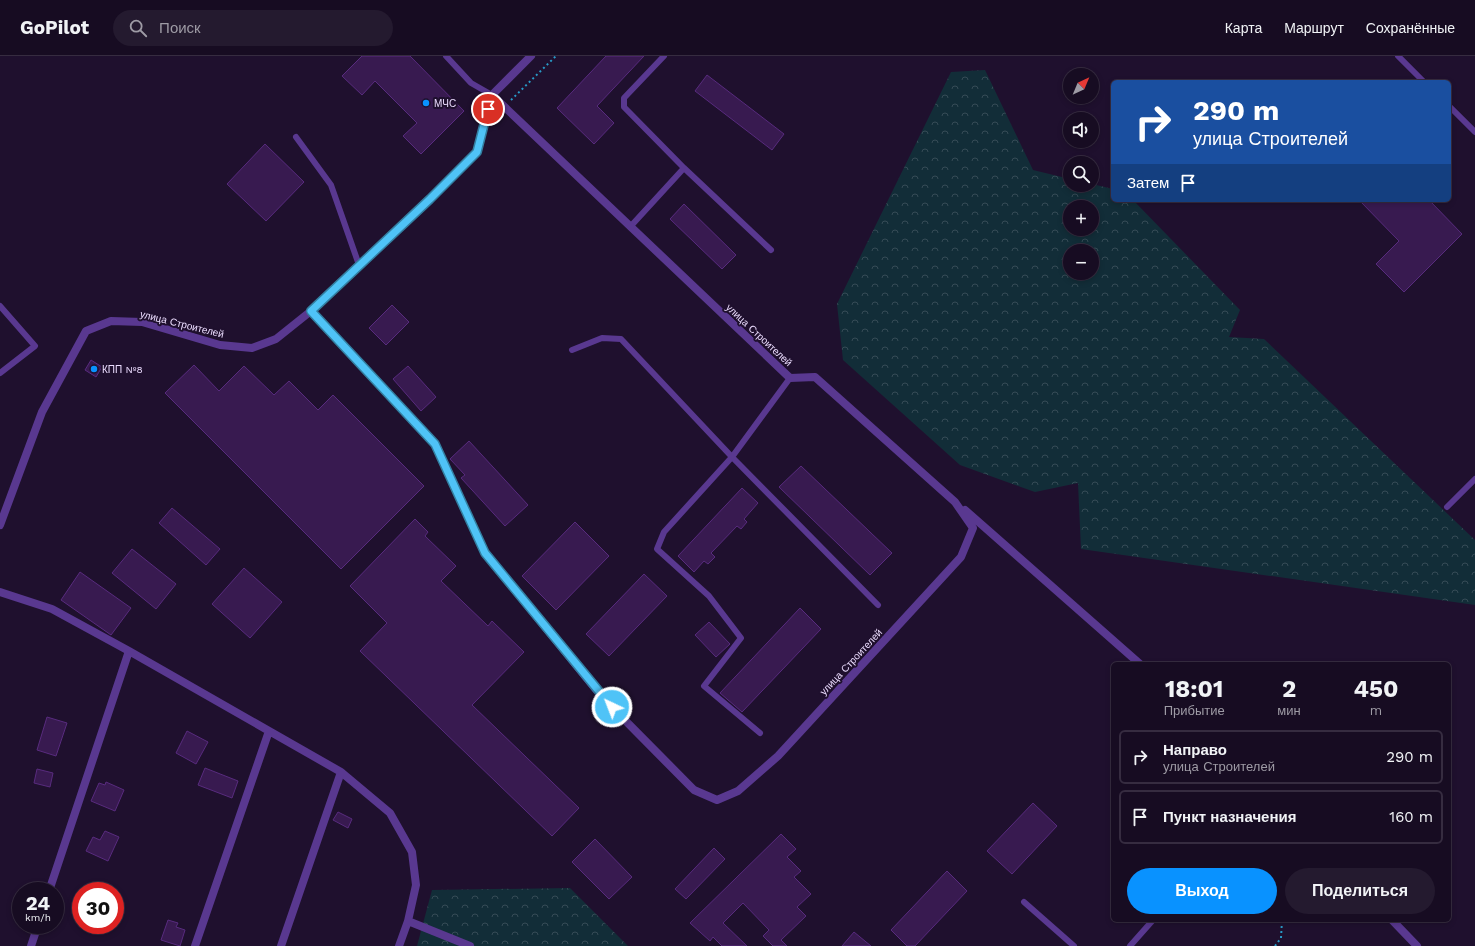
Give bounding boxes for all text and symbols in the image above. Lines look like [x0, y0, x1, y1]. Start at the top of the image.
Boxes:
search box [113, 10, 393, 46]
text: GoPilot [20, 16, 89, 39]
icon: search [127, 17, 149, 39]
text: Поиск [159, 19, 201, 37]
text: Карта [1225, 20, 1262, 36]
text: Маршрут [1284, 20, 1344, 36]
text: Сохранённые [1366, 20, 1455, 36]
north arrow [1063, 68, 1099, 104]
map controls [1063, 68, 1099, 280]
pin [471, 92, 505, 126]
text: 290 m [1193, 94, 1279, 127]
icon: right [1127, 96, 1179, 148]
marker: МЧС [421, 98, 431, 108]
place label: МЧС [434, 98, 456, 109]
icon: arrive [477, 98, 499, 120]
button: sound [1063, 112, 1099, 148]
text: улица Строителей [1193, 128, 1348, 149]
button: search [1063, 156, 1099, 192]
icon: arrive [1177, 172, 1199, 194]
text: Затем [1127, 174, 1169, 192]
button: + [1063, 200, 1099, 236]
button: − [1063, 244, 1099, 280]
street label: улица Строителей [724, 302, 794, 368]
street label: улица Строителей [139, 308, 225, 340]
marker: КПП №8 [89, 364, 99, 374]
place label: КПП №8 [102, 364, 143, 375]
street label: улица Строителей [818, 627, 884, 697]
text: 18:01 [1165, 675, 1223, 703]
text: 2 [1282, 675, 1296, 703]
text: 450 [1353, 675, 1398, 703]
position arrow [591, 686, 633, 728]
text: Прибытие [1164, 703, 1225, 718]
text: мин [1277, 703, 1301, 718]
text: m [1370, 703, 1382, 718]
text: Направо [1163, 741, 1227, 759]
icon: right [1129, 746, 1151, 768]
text: 290 m [1386, 748, 1433, 766]
text: улица Строителей [1163, 759, 1275, 774]
icon: arrive [1129, 806, 1151, 828]
text: Пункт назначения [1163, 808, 1296, 826]
text: 160 m [1389, 808, 1433, 826]
button: Выход [1127, 868, 1277, 914]
button: Поделиться [1285, 868, 1435, 914]
speed limit sign: 30 [72, 882, 124, 934]
text: 24 [26, 891, 50, 915]
text: km/h [25, 912, 51, 923]

